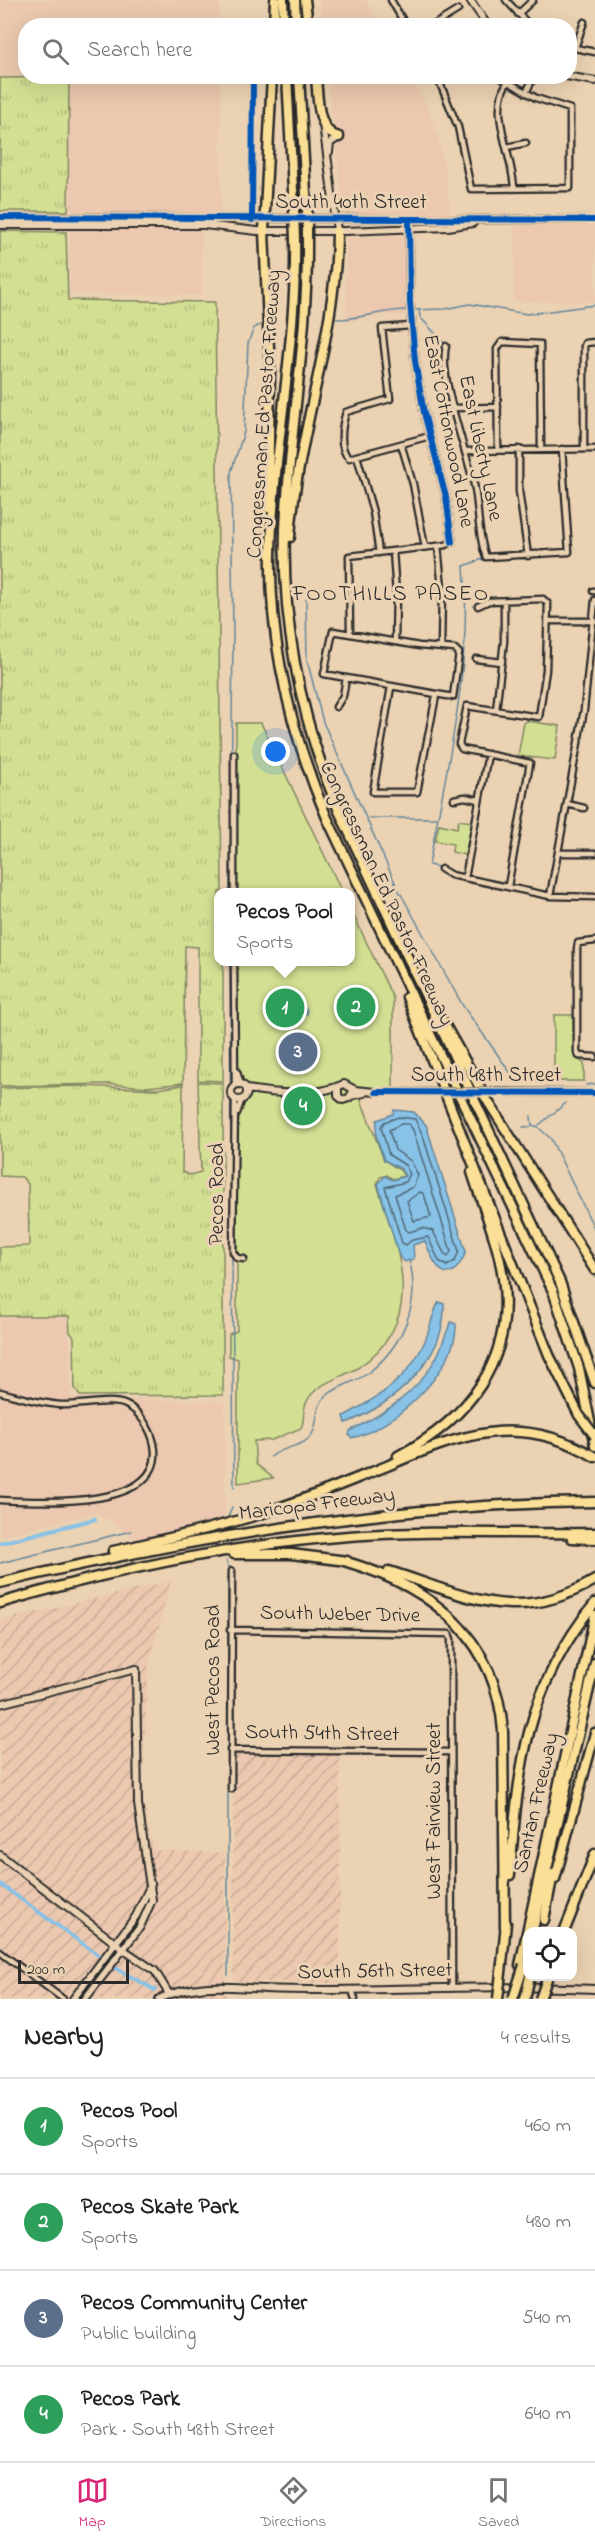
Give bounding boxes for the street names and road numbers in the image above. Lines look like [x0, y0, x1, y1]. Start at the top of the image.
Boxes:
street label: South 40th Street [275, 188, 427, 218]
street label: Congressman Ed Pastor Freeway [240, 269, 292, 559]
street label: East Cottonwood Lane [415, 332, 482, 531]
street label: East Liberty Lane [448, 372, 510, 525]
street label: Congressman Ed Pastor Freeway [309, 757, 461, 1032]
street label: South 48th Street [411, 1061, 561, 1091]
street label: Pecos Road [203, 1143, 233, 1245]
street label: Maricopa Freeway [237, 1481, 397, 1531]
street label: South Weber Drive [260, 1599, 421, 1631]
street label: West Pecos Road [199, 1604, 229, 1755]
street label: South 54th Street [244, 1718, 400, 1750]
street label: West Fairview Street [420, 1722, 450, 1900]
street label: Santan Freeway [506, 1730, 570, 1877]
street label: South 56th Street [297, 1956, 453, 1988]

